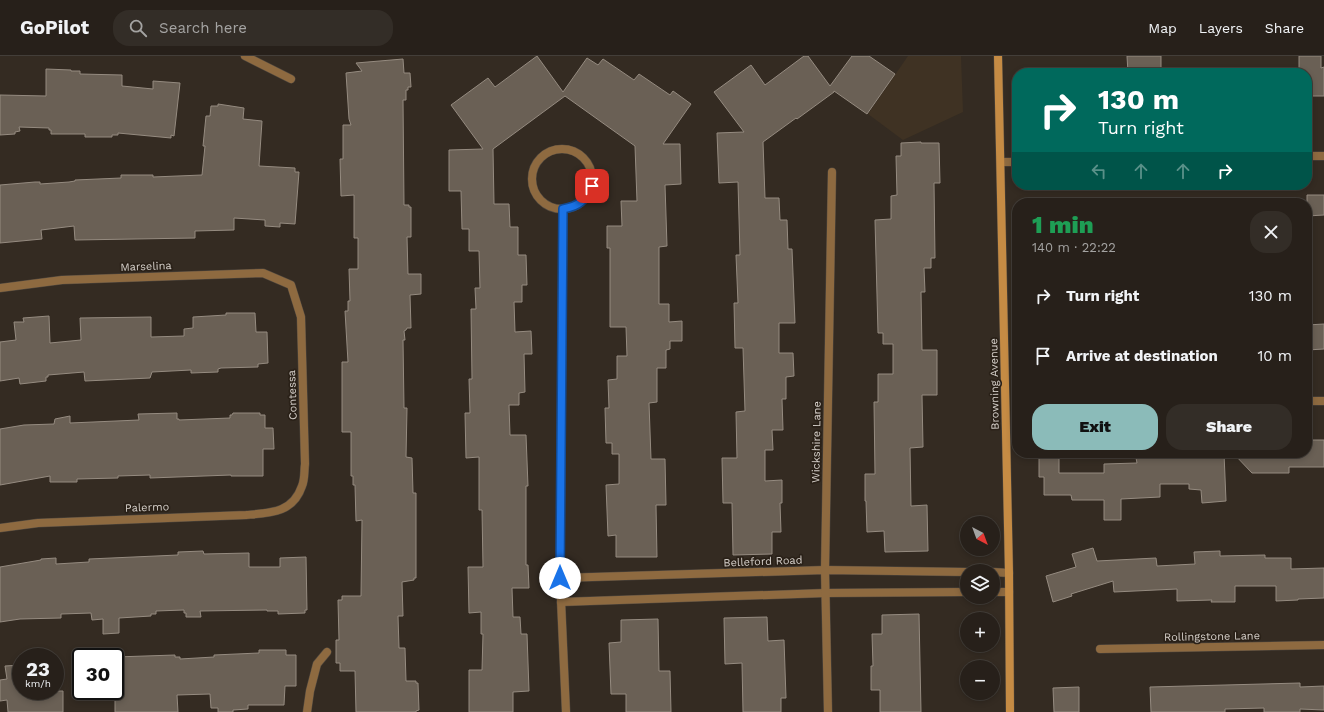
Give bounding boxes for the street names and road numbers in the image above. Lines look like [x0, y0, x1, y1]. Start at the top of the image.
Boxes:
street label: Marselina [120, 259, 172, 274]
street label: Browning Avenue [987, 338, 1002, 430]
street label: Contessa [285, 370, 300, 420]
street label: Wickshire Lane [809, 401, 824, 483]
street label: Palermo [125, 500, 169, 515]
street label: Belleford Road [723, 554, 803, 569]
street label: Rollingstone Lane [1164, 629, 1260, 644]

